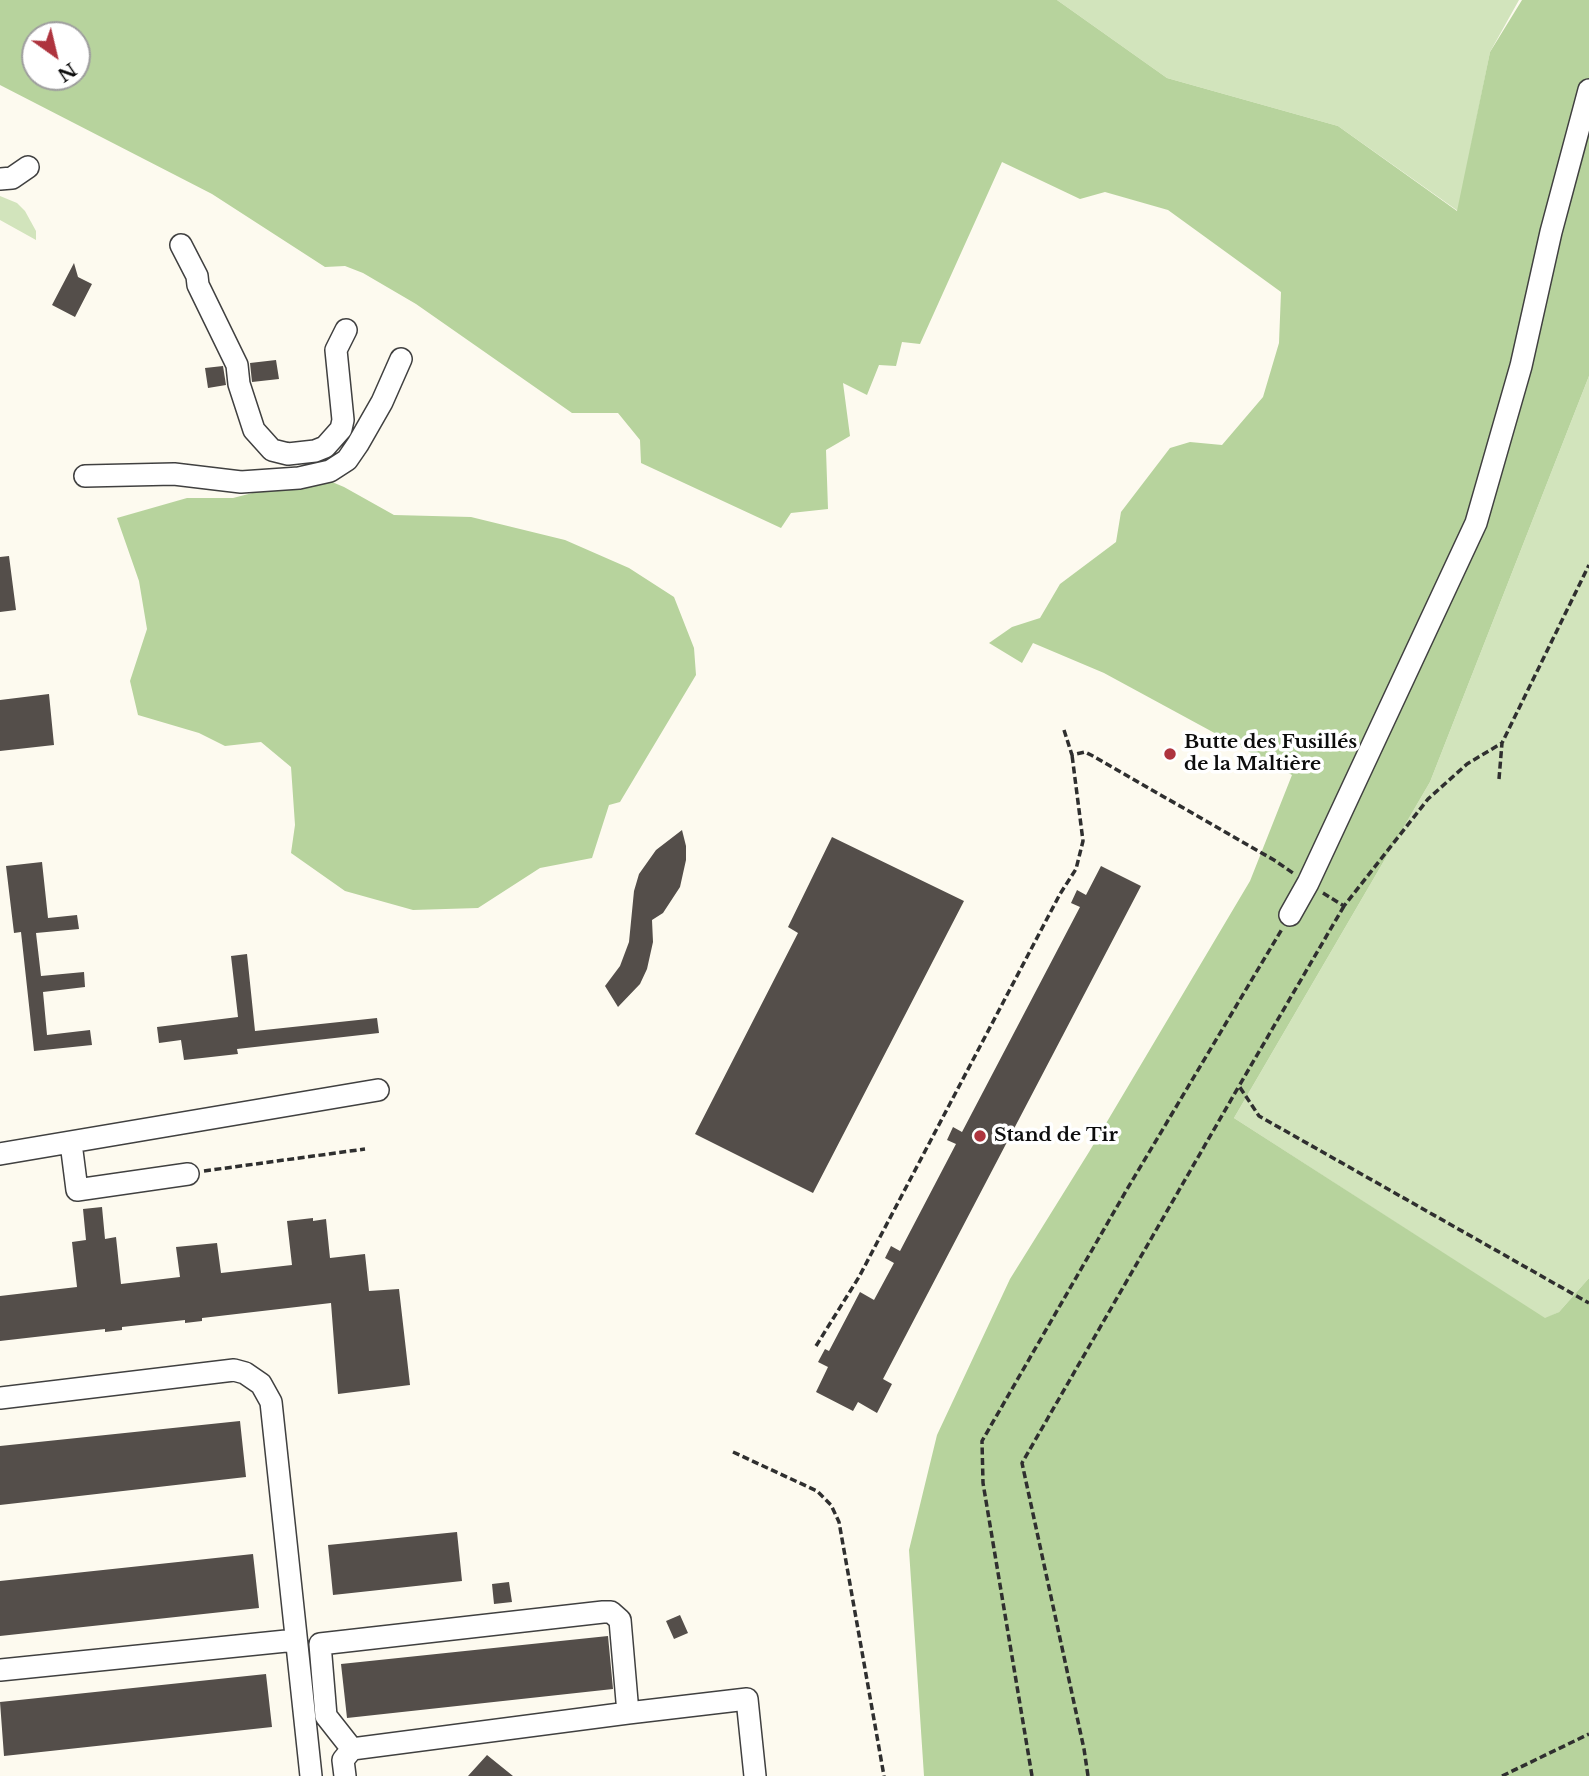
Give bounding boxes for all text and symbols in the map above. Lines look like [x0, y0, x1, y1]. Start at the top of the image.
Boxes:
north arrow [21, 21, 91, 91]
text: N [53, 58, 81, 87]
place label: Butte des Fusillés de la Maltière [1184, 732, 1357, 776]
marker: Butte des Fusillés de la Maltière [1162, 746, 1178, 762]
place label: Stand de Tir [994, 1125, 1118, 1147]
marker: Stand de Tir [972, 1128, 988, 1144]

